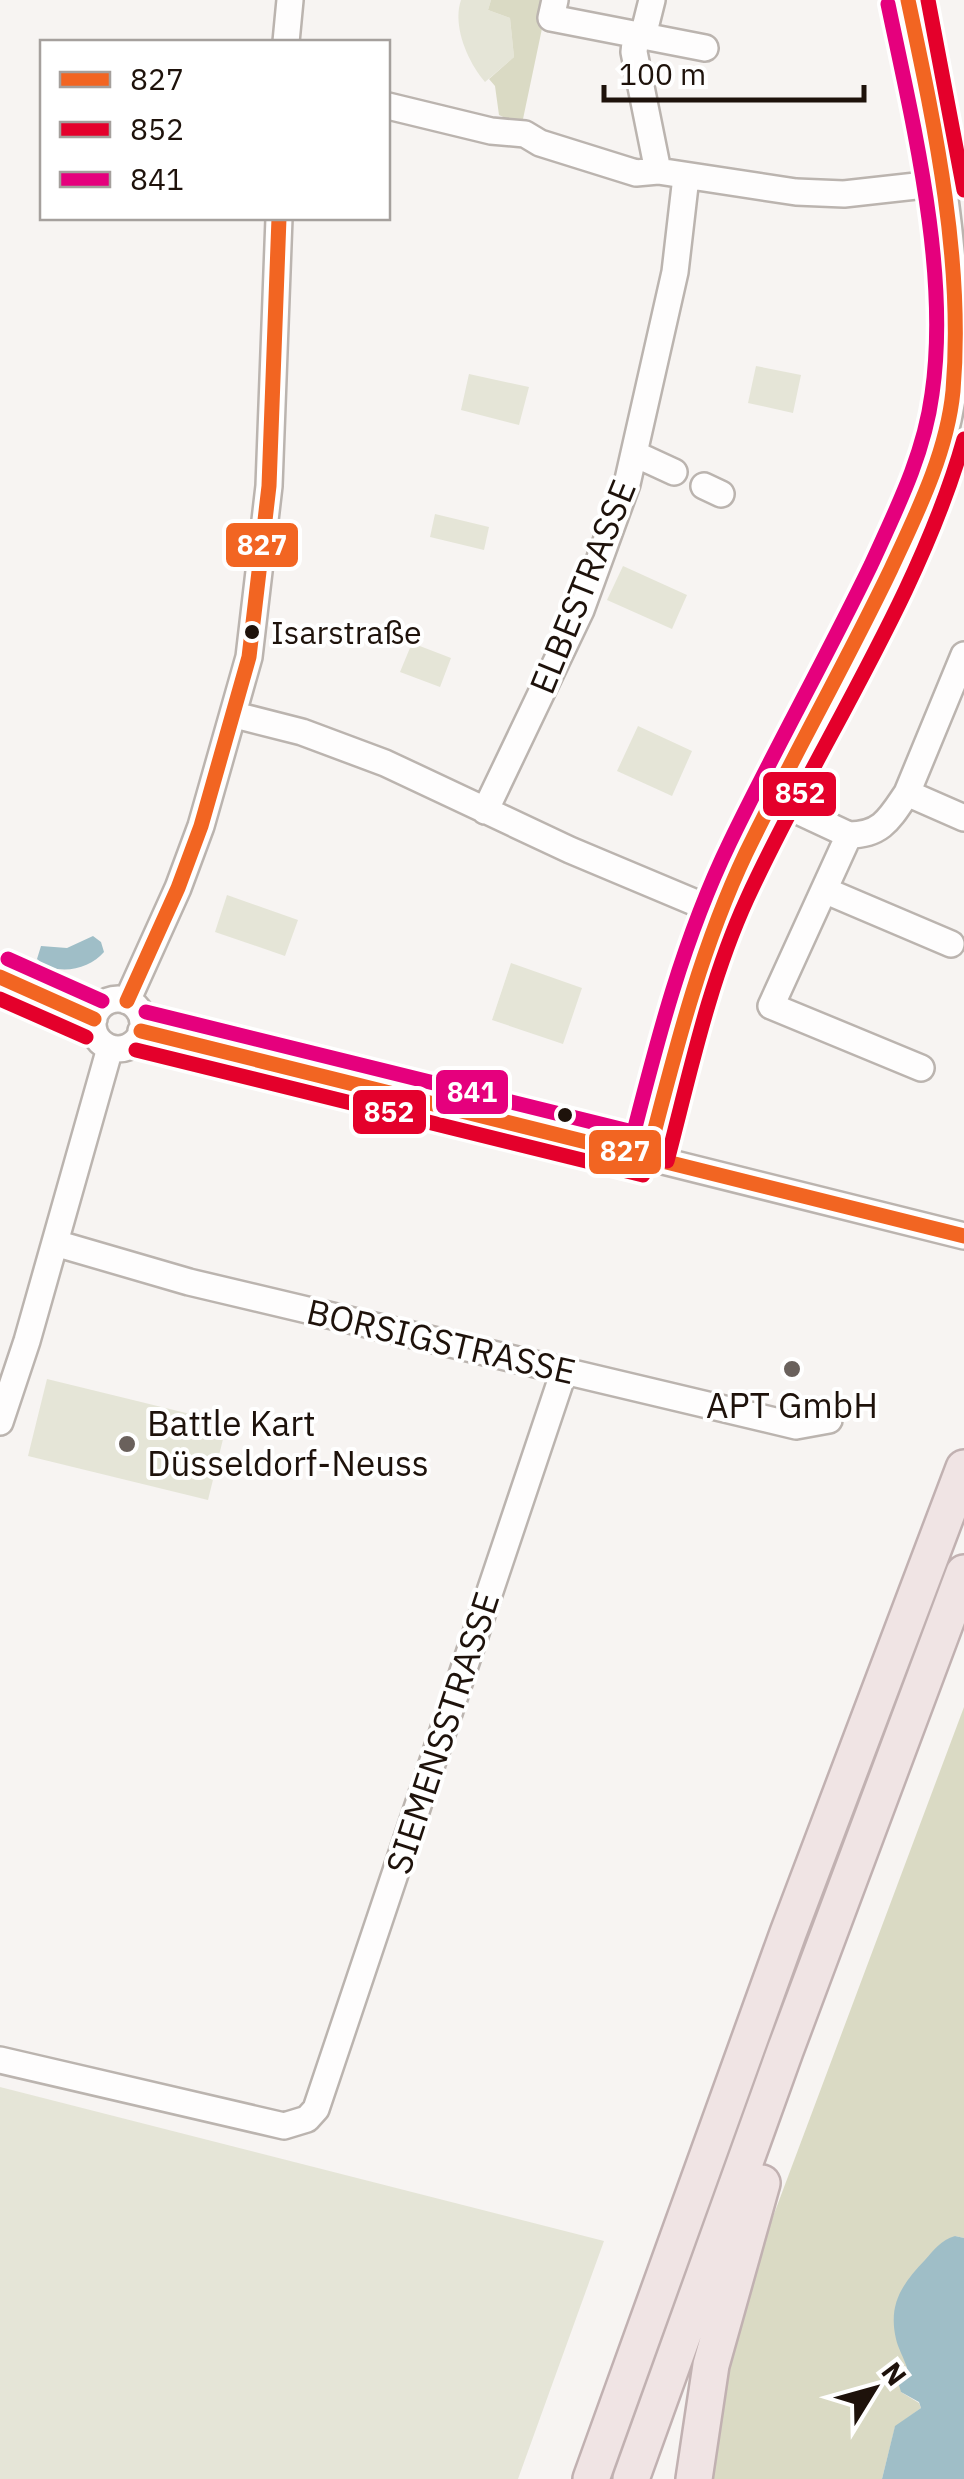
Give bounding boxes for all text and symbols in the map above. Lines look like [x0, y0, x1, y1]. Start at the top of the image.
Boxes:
legend [40, 40, 390, 220]
scale bar [604, 40, 864, 102]
text: 100 m [619, 54, 706, 93]
text: 827 [130, 59, 184, 98]
text: 852 [130, 109, 184, 148]
text: 841 [130, 159, 184, 198]
street label: ELBESTRASSE [518, 473, 646, 700]
line badge: 827 [224, 521, 300, 569]
text: 827 [237, 526, 287, 563]
place label: Isarstraße [271, 611, 422, 653]
marker: Isarstraße [242, 622, 262, 642]
line badge: 852 [761, 770, 838, 818]
text: 852 [775, 774, 825, 811]
line badge: 841 [434, 1068, 510, 1116]
text: 841 [447, 1073, 497, 1110]
line badge: 852 [351, 1088, 428, 1136]
text: 852 [364, 1093, 414, 1130]
unlabelled marker [555, 1105, 575, 1125]
line badge: 827 [587, 1128, 663, 1176]
text: 827 [600, 1132, 650, 1169]
street label: BORSIGSTRASSE [302, 1288, 580, 1394]
marker: APT GmbH [781, 1358, 803, 1380]
place label: APT GmbH [706, 1382, 878, 1428]
place label: Battle Kart Düsseldorf-Neuss [147, 1400, 429, 1486]
marker: Battle Kart Düsseldorf-Neuss [116, 1433, 138, 1455]
street label: SIEMENSSTRASSE [375, 1586, 509, 1879]
north arrow [824, 2339, 924, 2439]
text: N [873, 2354, 915, 2393]

